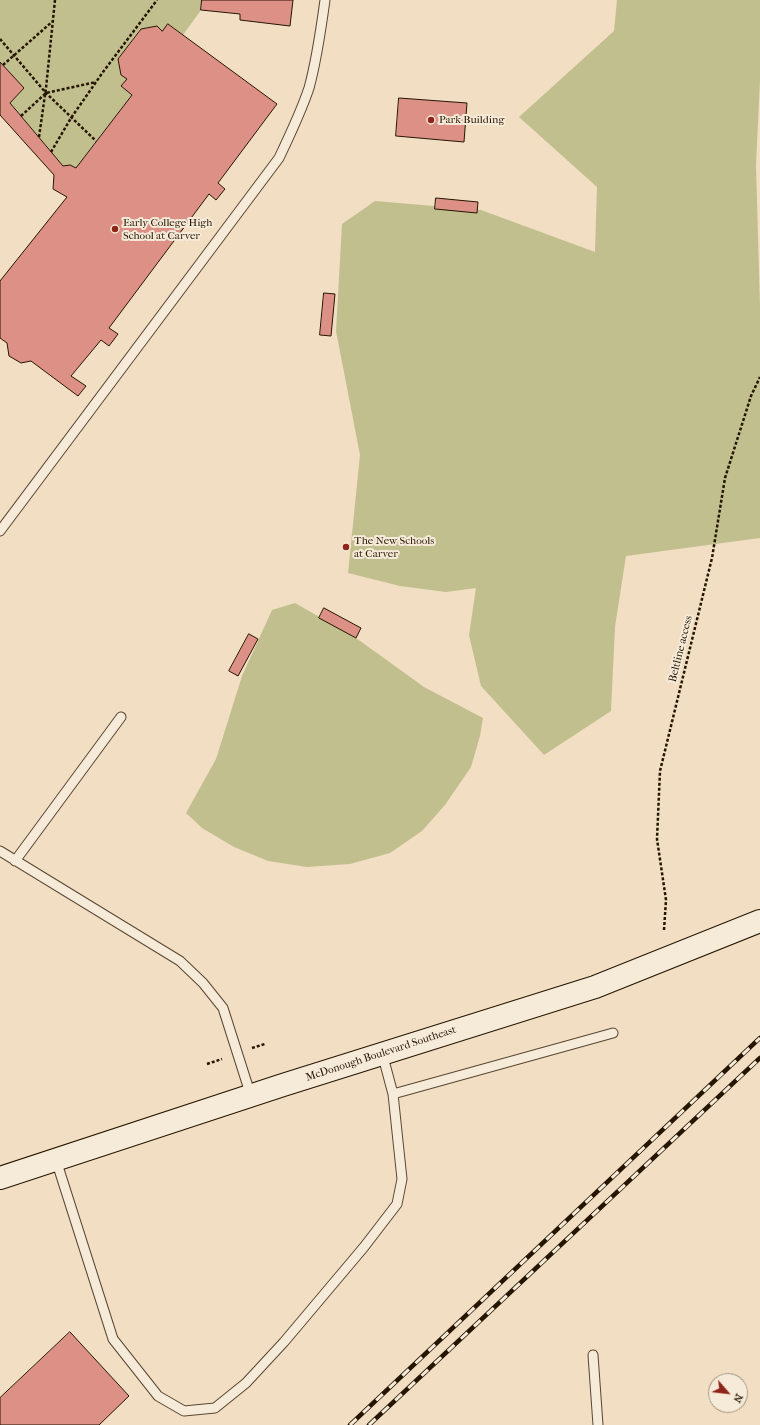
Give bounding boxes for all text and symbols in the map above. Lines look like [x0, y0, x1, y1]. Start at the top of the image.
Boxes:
place label: Park Building [439, 113, 504, 127]
marker: Park Building [426, 115, 436, 125]
place label: Early College High School at Carver [123, 216, 212, 242]
marker: Early College High School at Carver [110, 224, 120, 234]
place label: The New Schools at Carver [354, 534, 434, 560]
marker: The New Schools at Carver [341, 542, 351, 552]
street label: Beltline access [666, 614, 696, 684]
street label: McDonough Boulevard Southeast [304, 1023, 458, 1085]
north arrow [708, 1373, 748, 1413]
text: N [730, 1392, 746, 1405]

